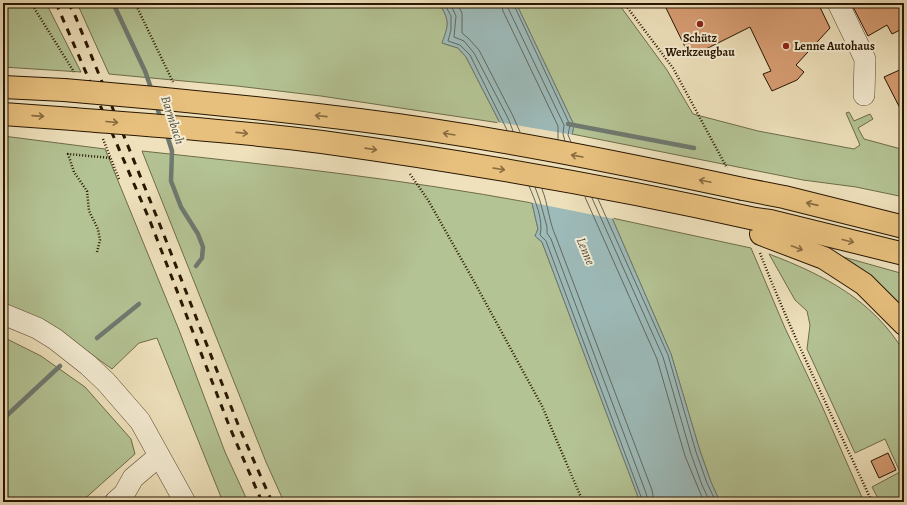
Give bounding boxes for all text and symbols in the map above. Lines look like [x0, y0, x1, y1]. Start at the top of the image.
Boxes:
marker: Schütz Werkzeugbau [695, 19, 705, 29]
place label: Schütz Werkzeugbau [664, 30, 735, 60]
place label: Lenne Autohaus [794, 38, 875, 54]
marker: Lenne Autohaus [781, 41, 791, 51]
water label: Barmbach [157, 94, 189, 146]
one-way arrow [315, 112, 328, 119]
one-way arrow [31, 113, 44, 120]
one-way arrow [105, 118, 118, 125]
one-way arrow [235, 130, 248, 137]
one-way arrow [443, 130, 456, 138]
one-way arrow [364, 145, 377, 153]
one-way arrow [571, 151, 584, 159]
one-way arrow [492, 165, 505, 173]
one-way arrow [699, 177, 712, 185]
one-way arrow [806, 200, 819, 207]
water label: Lenne [573, 235, 599, 268]
one-way arrow [841, 237, 854, 245]
one-way arrow [791, 244, 803, 252]

